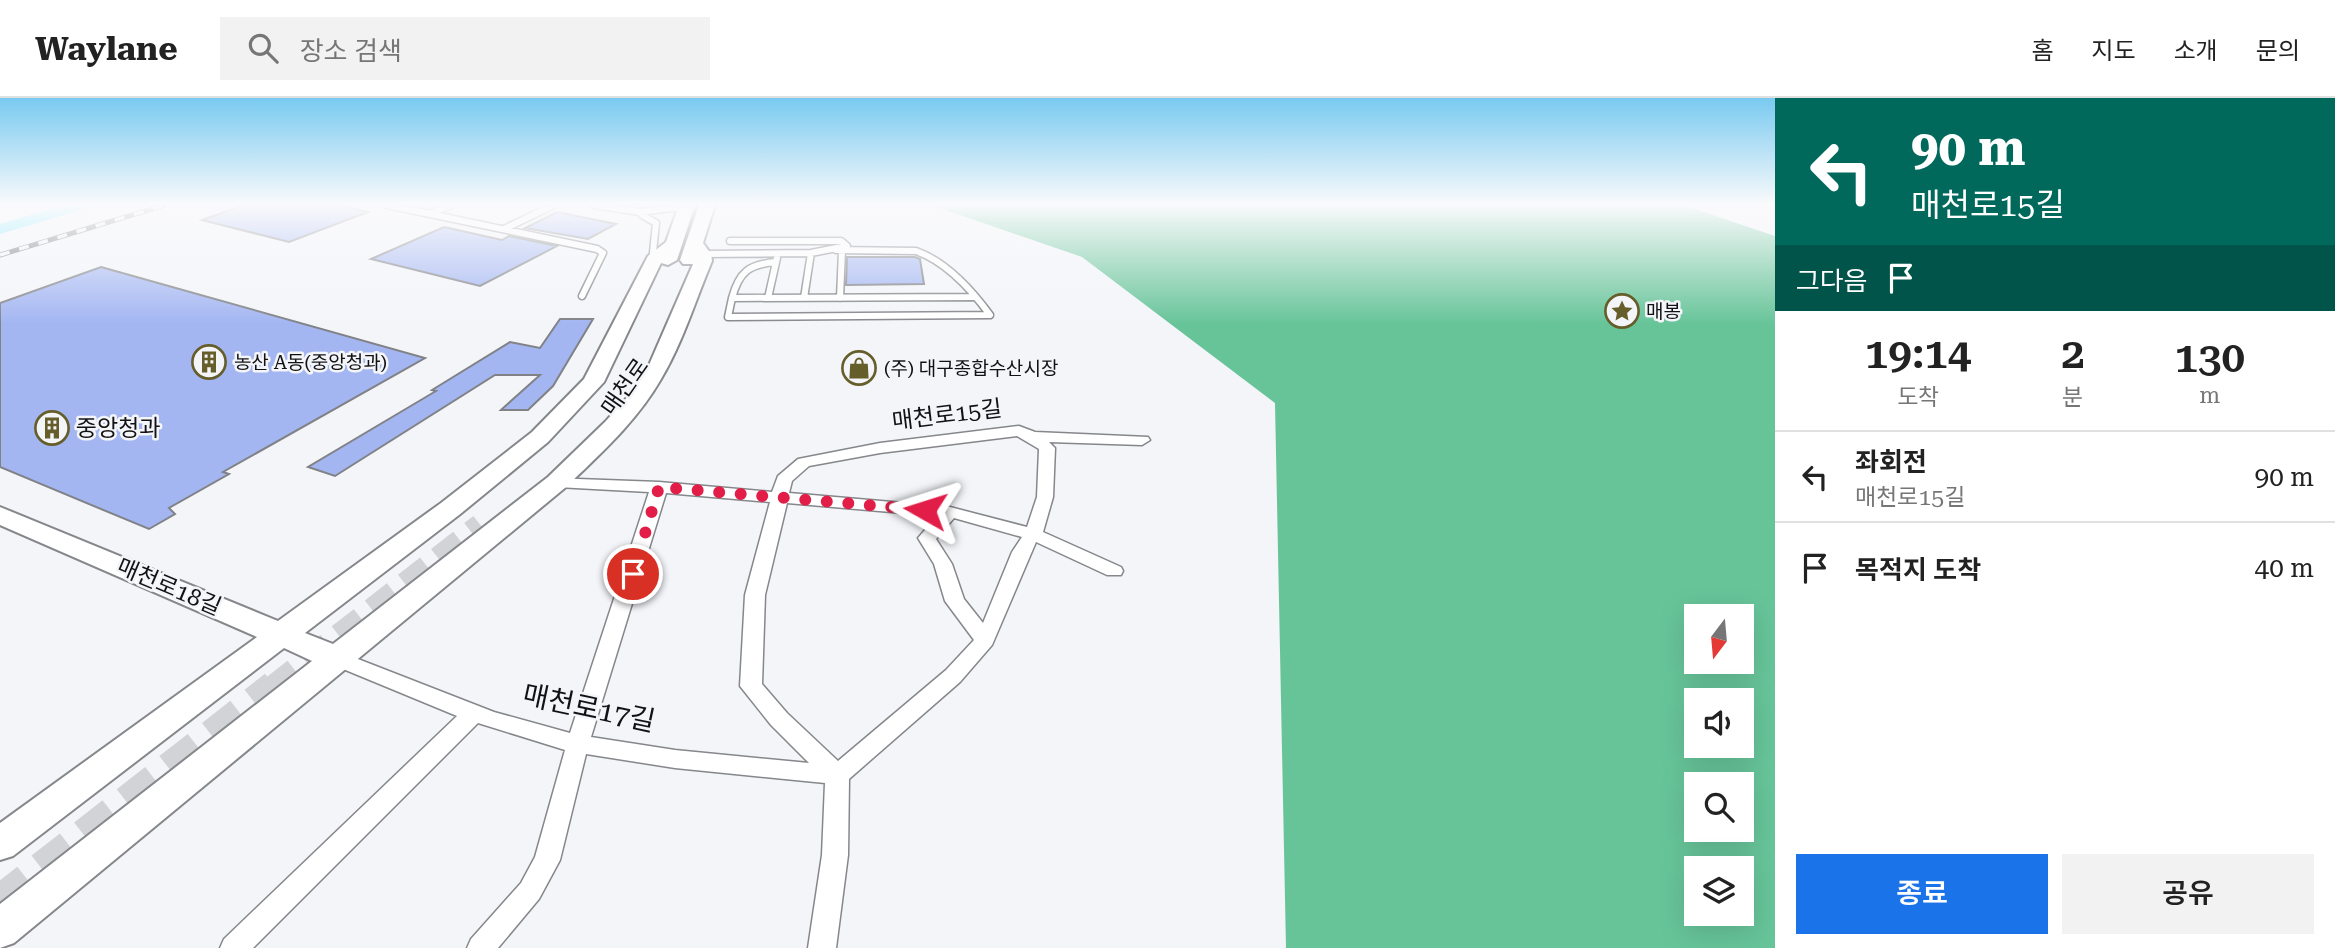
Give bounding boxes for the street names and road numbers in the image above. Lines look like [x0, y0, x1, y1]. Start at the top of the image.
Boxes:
street label: 매천로 [596, 353, 654, 421]
street label: 매천로15길 [891, 395, 1003, 435]
street label: 매천로18길 [113, 553, 225, 621]
street label: 매천로17길 [520, 678, 658, 738]

